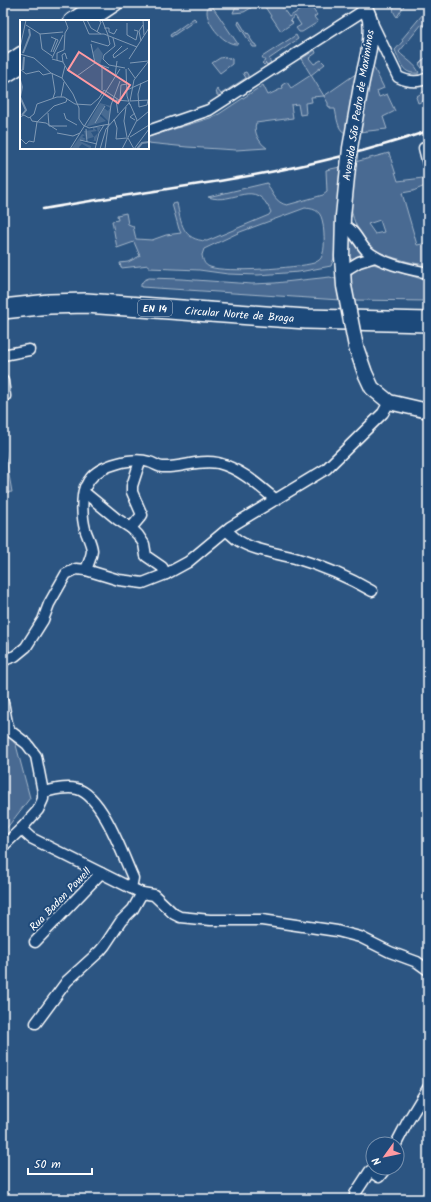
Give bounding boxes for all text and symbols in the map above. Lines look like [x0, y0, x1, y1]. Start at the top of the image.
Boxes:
inset map [20, 20, 149, 149]
street label: Avenida São Pedro de Maximinos [338, 28, 380, 182]
road number: EN 14 [138, 300, 172, 316]
street label: Circular Norte de Braga [184, 302, 295, 328]
street label: Rua Baden Powell [25, 863, 96, 936]
north arrow [365, 1136, 405, 1176]
scale bar [28, 1150, 92, 1176]
text: N [368, 1153, 387, 1169]
text: 50 m [34, 1155, 61, 1174]

